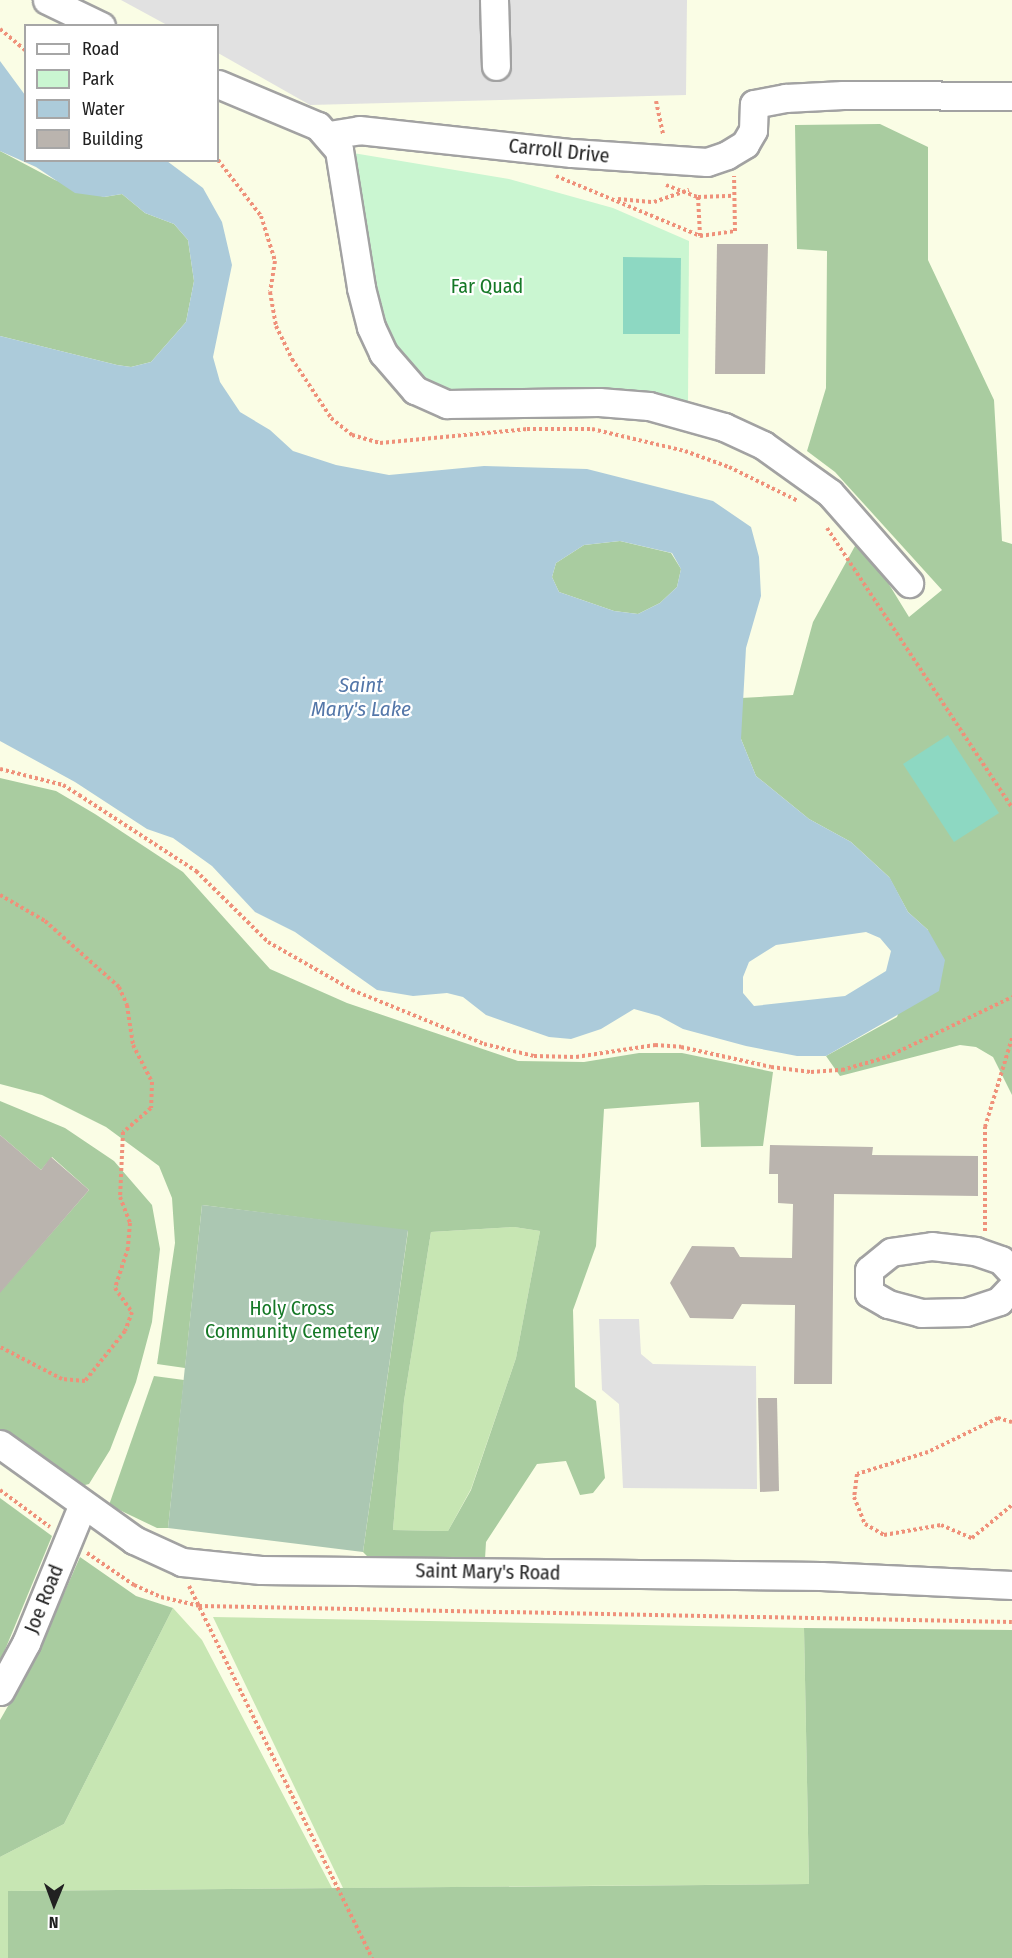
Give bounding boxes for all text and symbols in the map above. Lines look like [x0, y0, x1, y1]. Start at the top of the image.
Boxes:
legend [24, 24, 219, 162]
text: Road [82, 38, 119, 60]
text: Park [82, 68, 114, 90]
text: Water [82, 98, 125, 120]
text: Building [82, 128, 143, 150]
street label: Carroll Drive [507, 134, 611, 168]
park label: Far Quad [451, 274, 523, 298]
water label: Saint Mary's Lake [311, 672, 411, 722]
park label: Holy Cross Community Cemetery [205, 1297, 379, 1344]
street label: Saint Mary's Road [415, 1559, 561, 1585]
street label: Joe Road [19, 1561, 69, 1637]
north arrow [24, 1874, 84, 1934]
text: N [49, 1913, 59, 1932]

